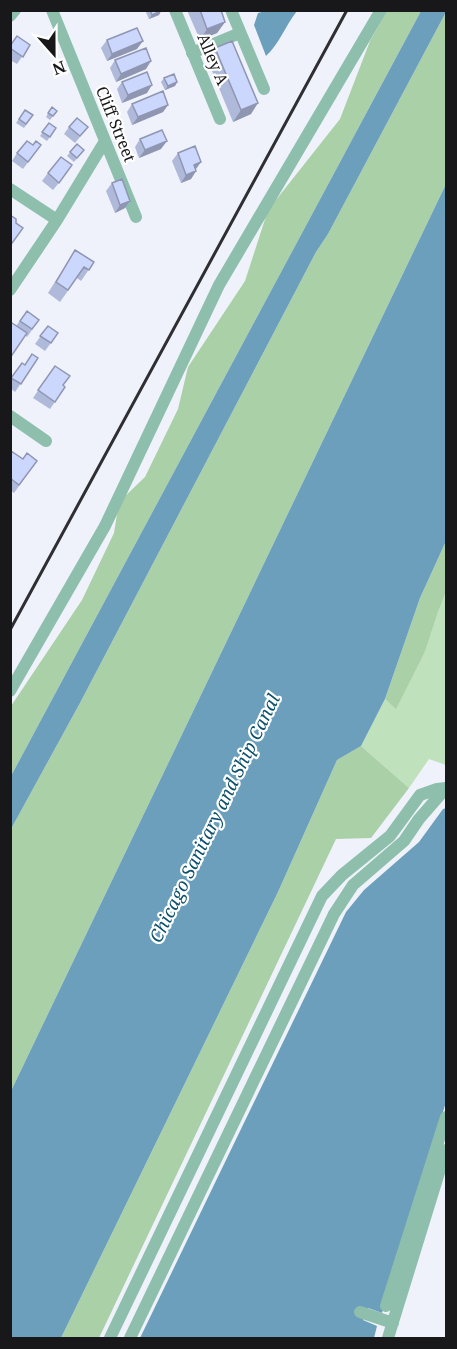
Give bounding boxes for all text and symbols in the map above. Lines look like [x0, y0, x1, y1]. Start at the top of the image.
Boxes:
north arrow [24, 24, 84, 84]
street label: Alley A [192, 30, 234, 89]
text: N [49, 55, 69, 81]
street label: Cliff Street [91, 83, 141, 166]
water label: Chicago Sanitary and Ship Canal [143, 689, 285, 946]

